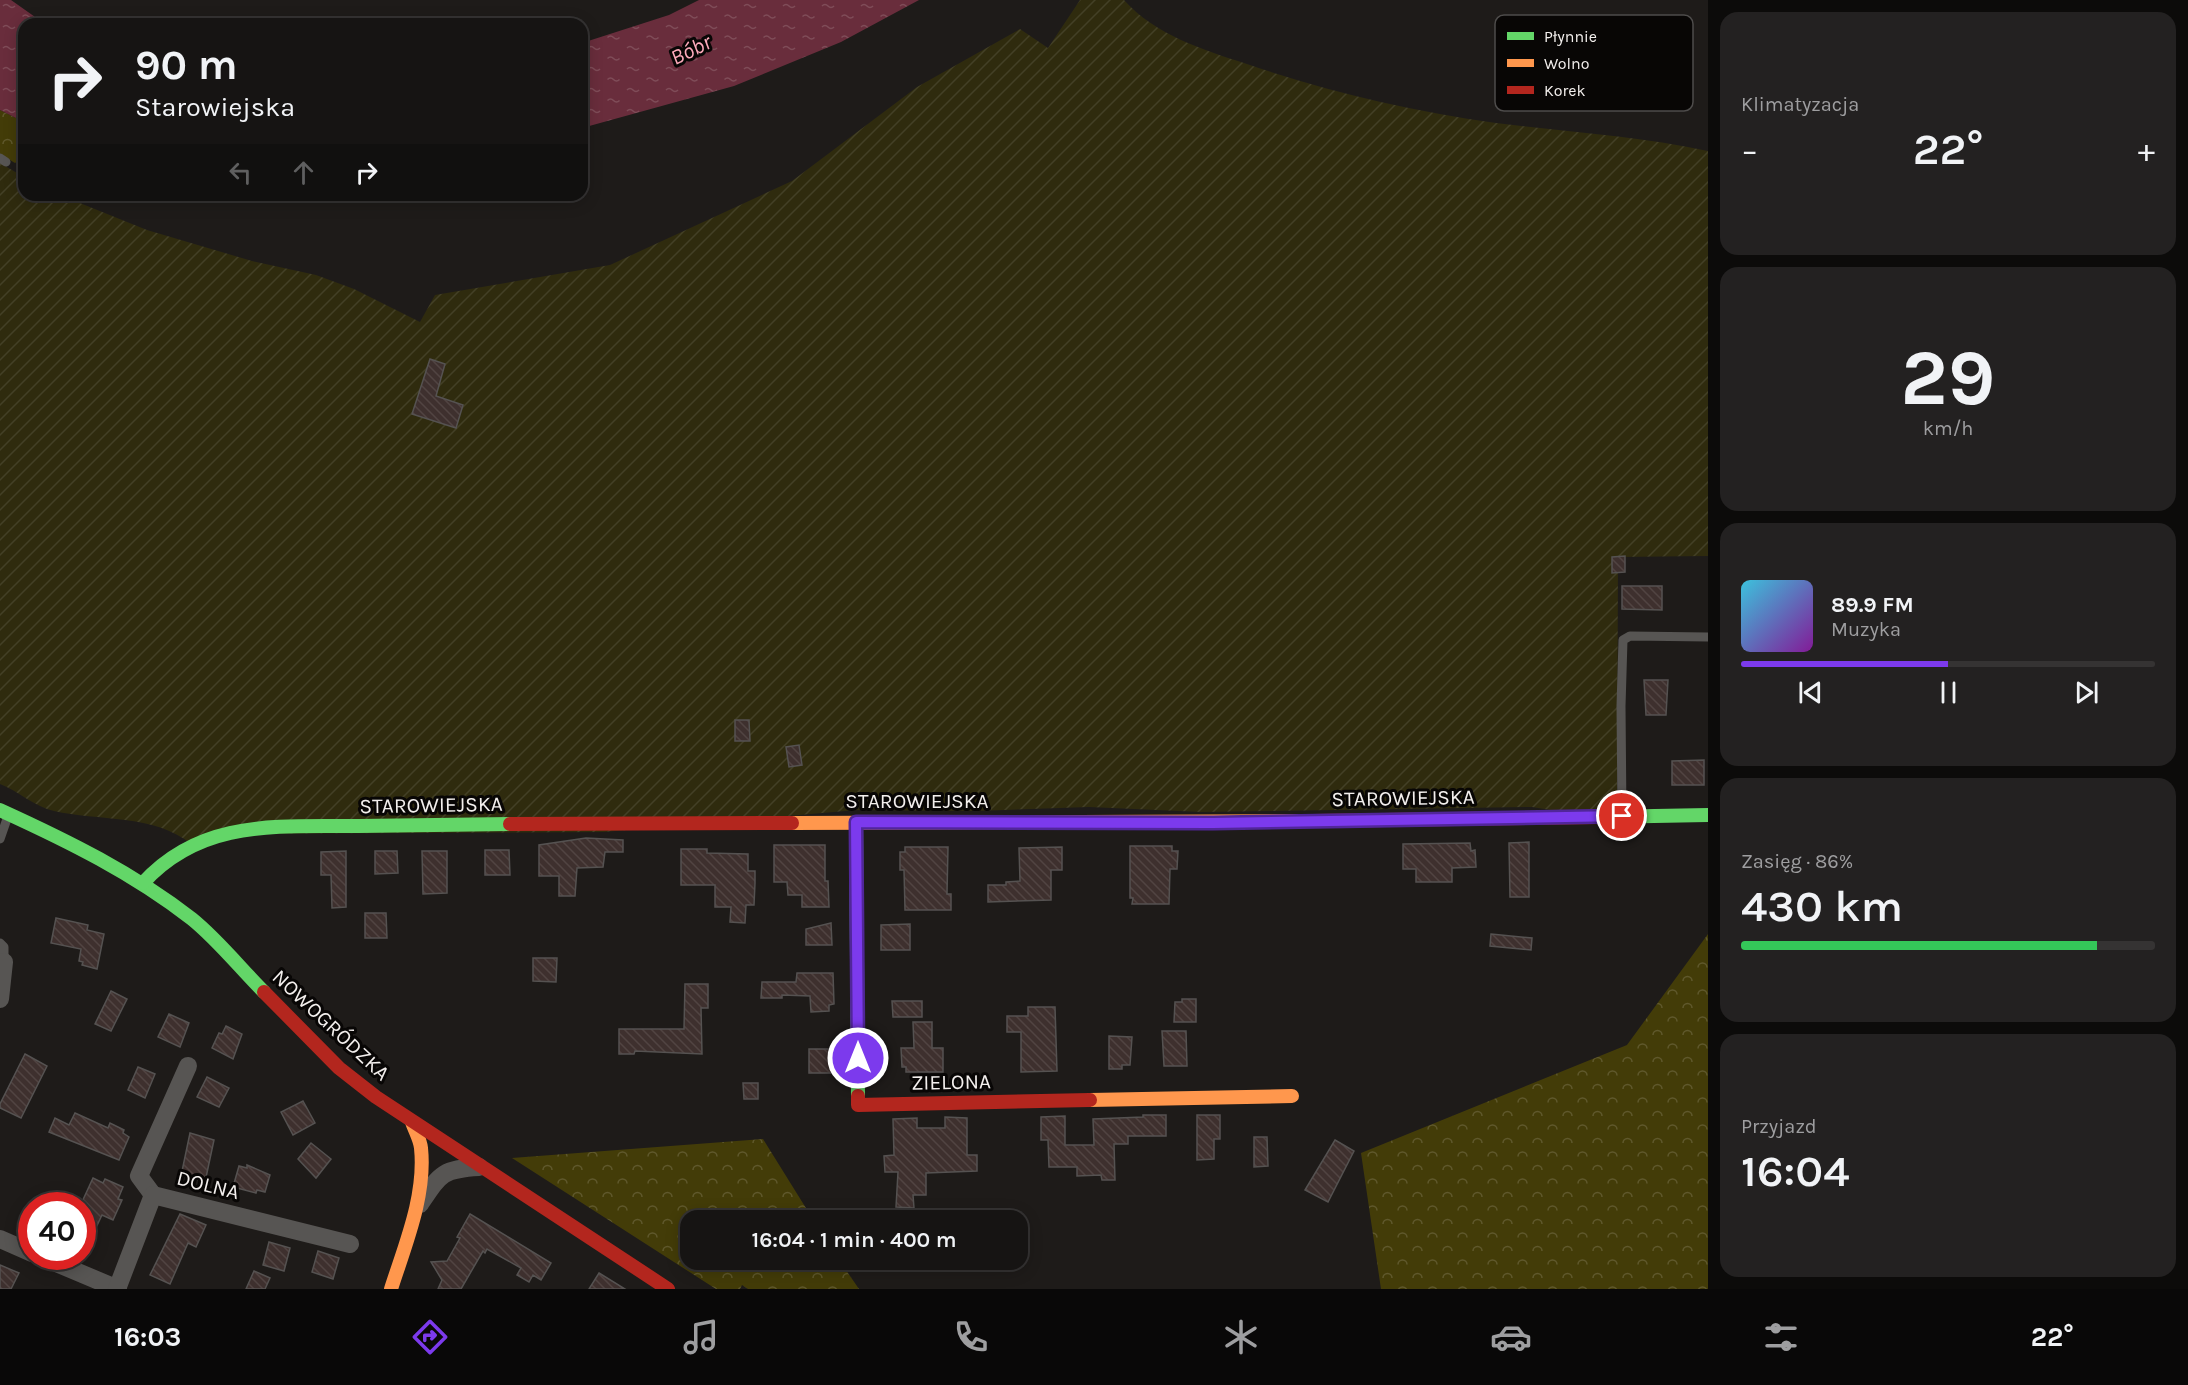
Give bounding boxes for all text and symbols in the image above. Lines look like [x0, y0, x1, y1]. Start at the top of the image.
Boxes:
legend [1495, 15, 1693, 111]
text: Płynnie [1544, 27, 1597, 46]
water label: Bóbr [666, 28, 717, 71]
text: 90 m [135, 40, 238, 90]
icon: right [36, 42, 114, 120]
text: Wolno [1544, 54, 1589, 73]
text: Korek [1544, 81, 1585, 100]
text: Starowiejska [135, 91, 295, 123]
text: Klimatyzacja [1741, 93, 1859, 116]
text: 22° [1913, 123, 1983, 175]
text: − [1741, 131, 1758, 169]
text: + [2138, 131, 2155, 169]
icon: left [224, 156, 257, 189]
icon: ahead [287, 156, 320, 189]
icon: right [350, 156, 383, 189]
text: 29 [1901, 332, 1995, 424]
text: km/h [1923, 417, 1973, 440]
text: 89.9 FM [1831, 592, 1914, 618]
text: Muzyka [1831, 618, 1901, 641]
icon: previous [1794, 676, 1827, 709]
icon: pause [1932, 676, 1965, 709]
icon: next [2070, 676, 2103, 709]
street label: STAROWIEJSKA [1331, 785, 1475, 811]
street label: STAROWIEJSKA [845, 789, 989, 813]
pin [1596, 790, 1647, 841]
street label: STAROWIEJSKA [359, 792, 503, 818]
icon: arrive [1605, 799, 1638, 832]
text: Zasięg · 86% [1741, 850, 1853, 873]
text: 430 km [1741, 880, 1903, 932]
street label: NOWOGRÓDZKA [267, 965, 395, 1085]
position arrow [826, 1026, 890, 1090]
street label: ZIELONA [911, 1069, 991, 1095]
text: Przyjazd [1741, 1115, 1817, 1138]
text: 16:04 [1741, 1145, 1850, 1197]
street label: DOLNA [174, 1166, 242, 1204]
speed limit sign: 40 [18, 1192, 96, 1270]
text: 16:04 · 1 min · 400 m [751, 1227, 957, 1253]
icon: directions [409, 1316, 451, 1358]
icon: music [680, 1316, 722, 1358]
icon: phone [950, 1316, 992, 1358]
icon: climate [1220, 1316, 1262, 1358]
icon: car [1490, 1316, 1532, 1358]
icon: filters [1760, 1316, 1802, 1358]
text: 16:03 [114, 1321, 181, 1353]
text: 22° [2031, 1321, 2074, 1353]

